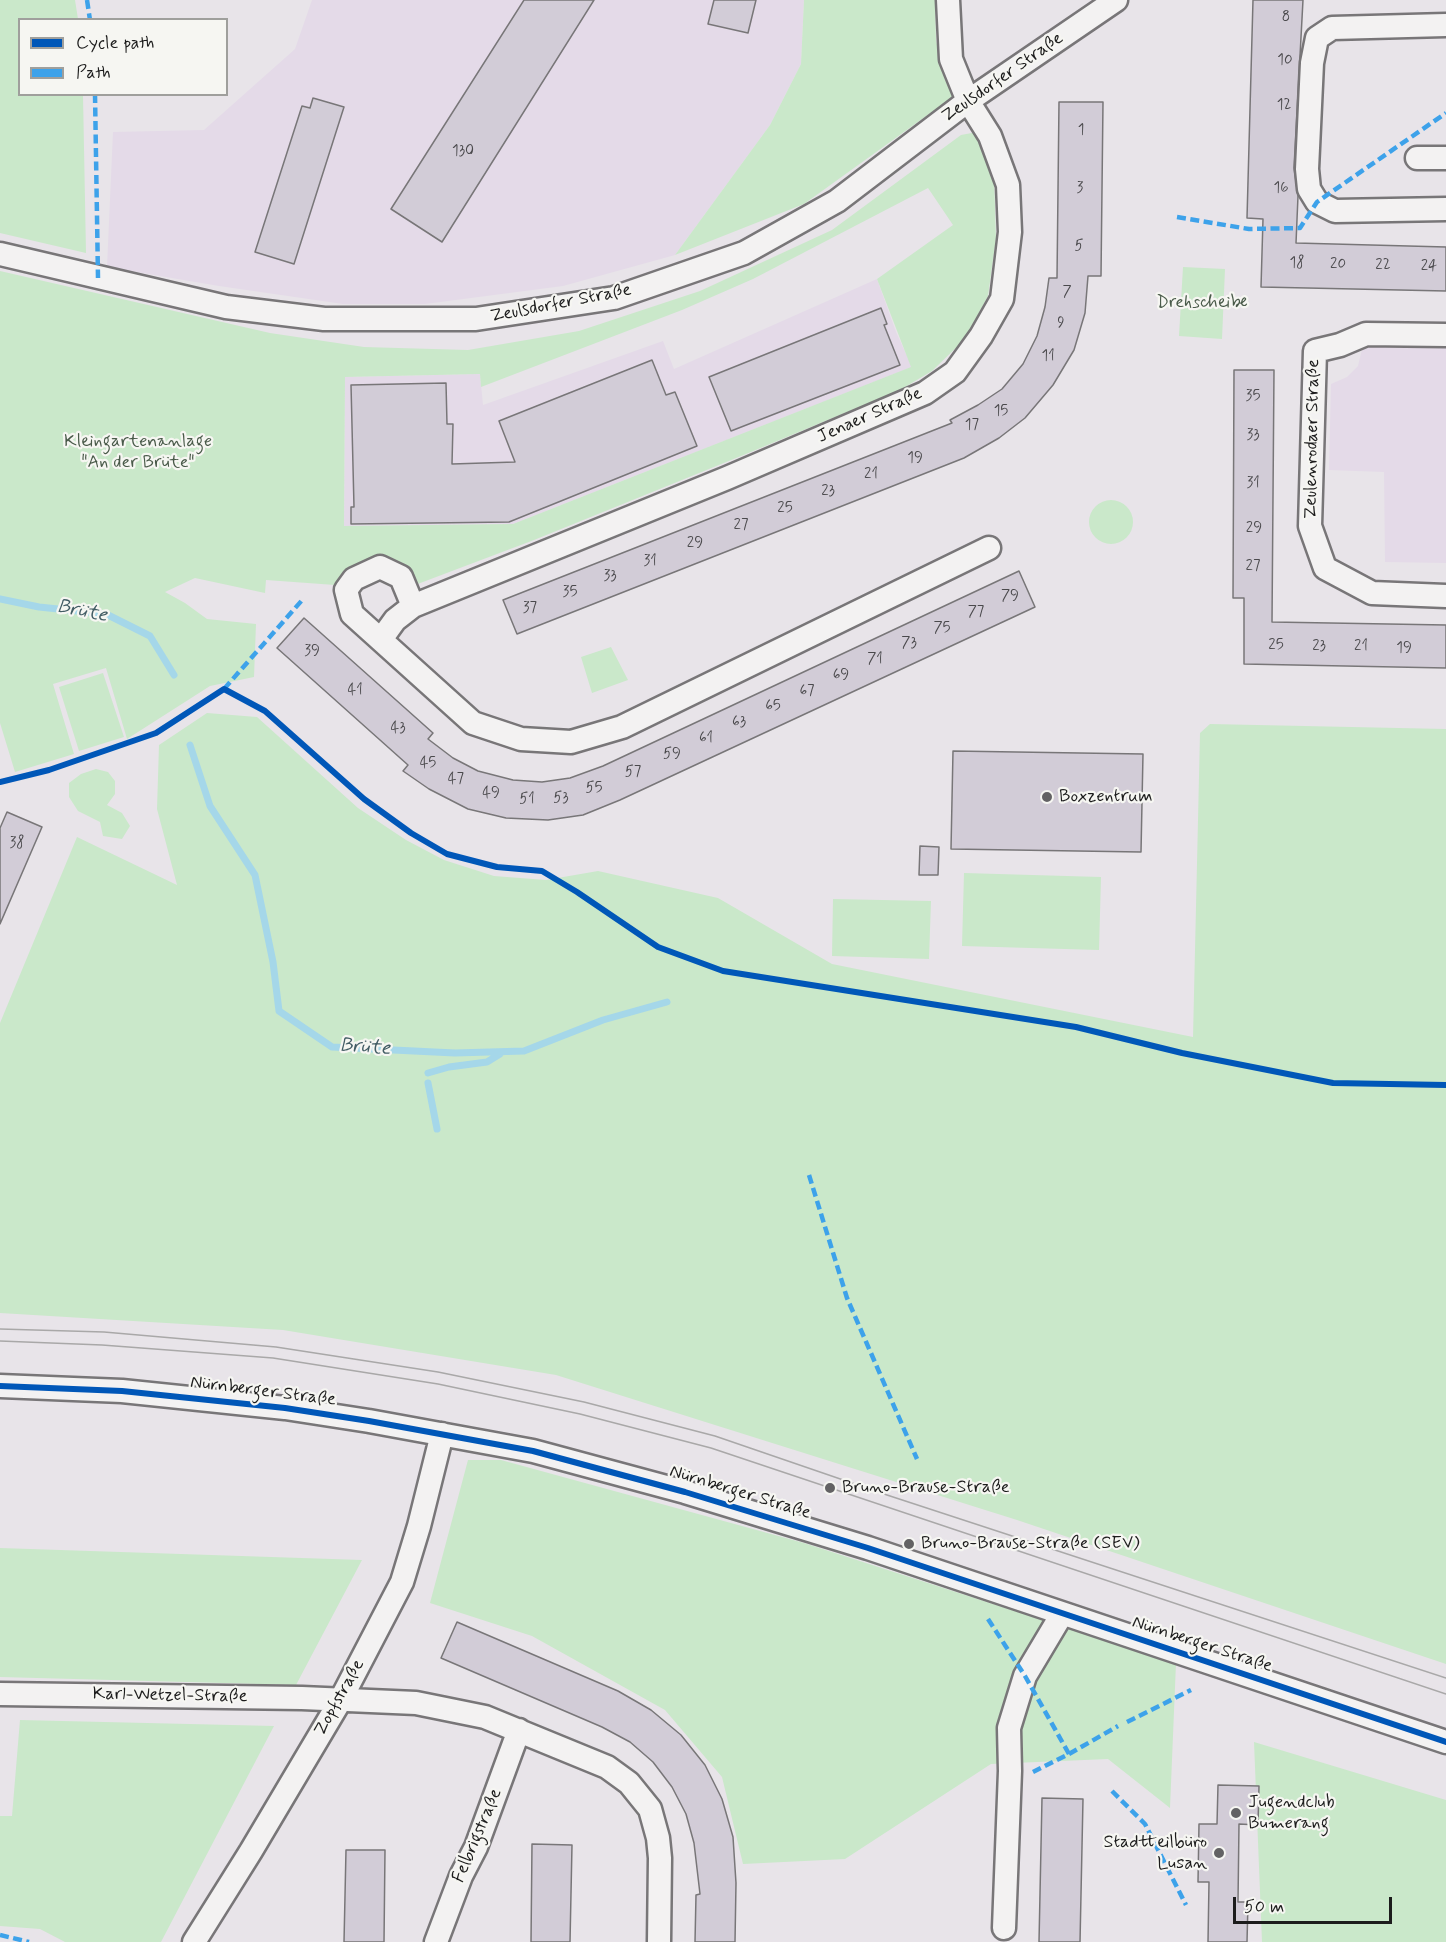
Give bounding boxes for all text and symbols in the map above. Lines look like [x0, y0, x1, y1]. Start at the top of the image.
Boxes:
house number: 8 [1282, 9, 1290, 27]
legend [18, 18, 228, 96]
street label: Zeulsdorfer Straße [938, 28, 1068, 128]
text: Cycle path [76, 31, 154, 55]
house number: 10 [1277, 52, 1293, 70]
text: Path [76, 61, 111, 85]
house number: 12 [1277, 97, 1291, 115]
house number: 1 [1078, 122, 1084, 140]
house number: 130 [452, 143, 474, 161]
house number: 3 [1077, 180, 1083, 198]
house number: 16 [1274, 180, 1288, 198]
house number: 5 [1075, 238, 1083, 256]
house number: 18 [1290, 255, 1304, 273]
house number: 20 [1330, 256, 1346, 274]
house number: 22 [1375, 257, 1391, 275]
house number: 24 [1421, 258, 1437, 276]
street label: Zeulsdorfer Straße [489, 280, 633, 328]
house number: 7 [1062, 284, 1072, 302]
park label: Drehscheibe [1156, 292, 1248, 314]
house number: 9 [1057, 315, 1065, 333]
house number: 11 [1041, 348, 1055, 366]
street label: Zeulenrodaer Straße [1301, 359, 1325, 519]
street label: Jenaer Straße [814, 383, 926, 449]
house number: 35 [1246, 388, 1260, 406]
house number: 15 [994, 403, 1008, 421]
house number: 17 [965, 417, 979, 435]
house number: 33 [1246, 427, 1260, 445]
park label: Kleingartenanlage "An der Brüte" [64, 431, 212, 474]
house number: 19 [907, 450, 923, 468]
house number: 21 [864, 466, 878, 484]
house number: 31 [1246, 475, 1260, 493]
house number: 23 [821, 483, 835, 501]
house number: 25 [777, 500, 793, 518]
house number: 27 [734, 517, 748, 535]
house number: 29 [1246, 520, 1262, 538]
house number: 29 [687, 535, 703, 553]
house number: 31 [643, 553, 657, 571]
house number: 27 [1246, 558, 1260, 576]
house number: 33 [603, 568, 617, 586]
house number: 35 [563, 584, 577, 602]
house number: 79 [1001, 588, 1019, 606]
water label: Brüte [55, 595, 109, 629]
house number: 37 [523, 600, 537, 618]
house number: 77 [968, 604, 984, 622]
house number: 75 [933, 620, 951, 638]
house number: 73 [901, 635, 917, 653]
house number: 25 [1268, 637, 1284, 655]
house number: 23 [1312, 638, 1326, 656]
house number: 21 [1354, 638, 1368, 656]
house number: 19 [1396, 640, 1412, 658]
house number: 39 [304, 643, 320, 661]
house number: 71 [867, 651, 883, 669]
house number: 69 [833, 667, 849, 685]
house number: 41 [347, 682, 363, 700]
house number: 67 [799, 683, 815, 701]
house number: 65 [765, 698, 781, 716]
house number: 63 [732, 714, 746, 732]
house number: 43 [390, 720, 406, 738]
house number: 61 [699, 730, 713, 748]
house number: 59 [663, 746, 681, 764]
house number: 45 [420, 755, 436, 773]
house number: 57 [625, 764, 641, 782]
house number: 47 [448, 771, 464, 789]
house number: 55 [586, 780, 602, 798]
house number: 49 [482, 785, 500, 803]
place label: Boxzentrum [1059, 786, 1153, 808]
house number: 53 [553, 790, 569, 808]
marker: Boxzentrum [1040, 790, 1054, 804]
house number: 51 [519, 791, 535, 809]
house number: 38 [10, 835, 24, 853]
water label: Brüte [339, 1034, 391, 1062]
street label: Nürnberger Straße [189, 1372, 337, 1412]
street label: Nürnberger Straße [667, 1461, 813, 1525]
place label: Bruno-Brause-Straße [842, 1477, 1010, 1499]
marker: Bruno-Brause-Straße [823, 1481, 837, 1495]
place label: Bruno-Brause-Straße (SEV) [921, 1533, 1140, 1555]
marker: Bruno-Brause-Straße (SEV) [902, 1537, 916, 1551]
street label: Nürnberger Straße [1129, 1612, 1275, 1678]
street label: Zopfstraße [310, 1656, 370, 1740]
street label: Karl-Wetzel-Straße [92, 1684, 248, 1708]
street label: Felbrigstraße [449, 1786, 507, 1886]
place label: Jugendclub Bumerang [1248, 1792, 1335, 1834]
marker: Jugendclub Bumerang [1229, 1806, 1243, 1820]
place label: Stadtteilbüro Lusan [1104, 1832, 1207, 1874]
marker: Stadtteilbüro Lusan [1212, 1846, 1226, 1860]
scale bar [1236, 1885, 1395, 1923]
text: 50 m [1244, 1895, 1284, 1919]

